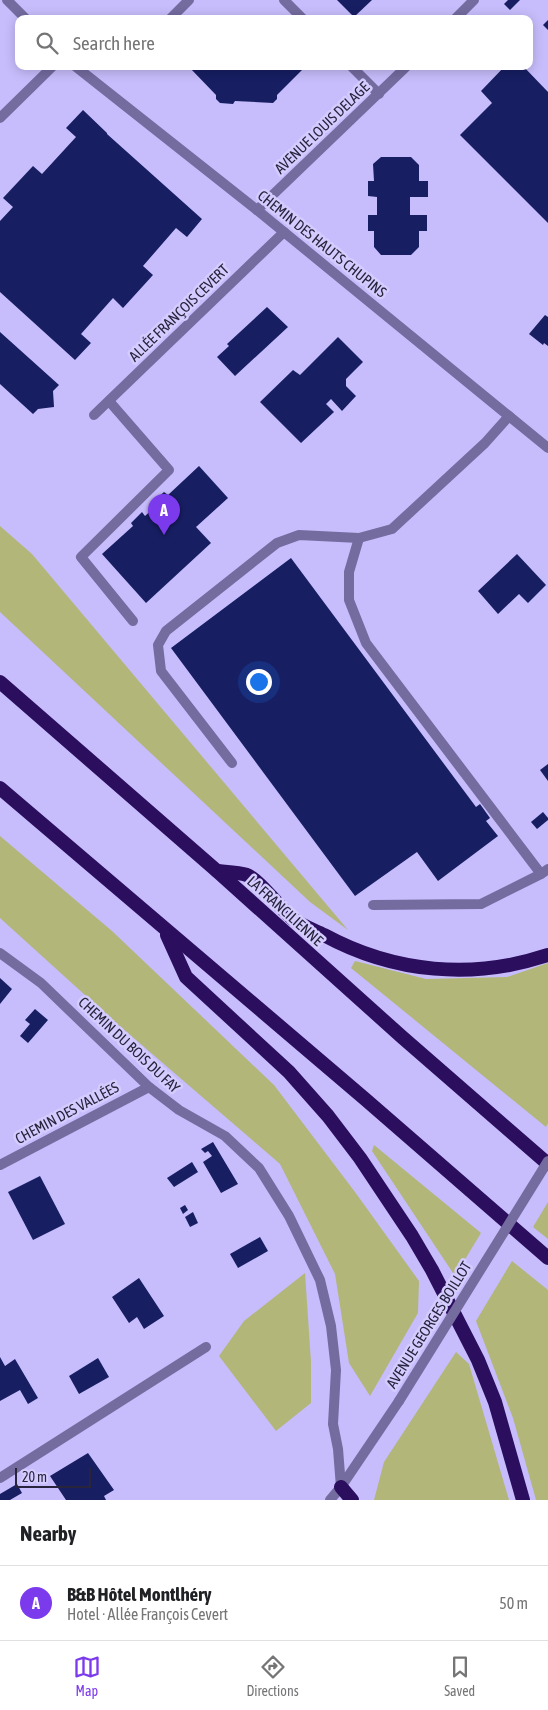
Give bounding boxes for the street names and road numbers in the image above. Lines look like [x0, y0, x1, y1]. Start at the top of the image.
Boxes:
street label: AVENUE LOUIS DELAGE [271, 78, 373, 177]
street label: CHEMIN DES HAUTS CHUPINS [255, 187, 390, 301]
street label: ALLÉE FRANÇOIS CEVERT [125, 260, 232, 365]
street label: LA FRANCILIENNE [244, 872, 327, 949]
street label: CHEMIN DU BOIS DU FAY [75, 993, 184, 1096]
street label: CHEMIN DES VALLÉES [12, 1078, 121, 1147]
street label: AVENUE GEORGES BOILLOT [383, 1258, 475, 1391]

